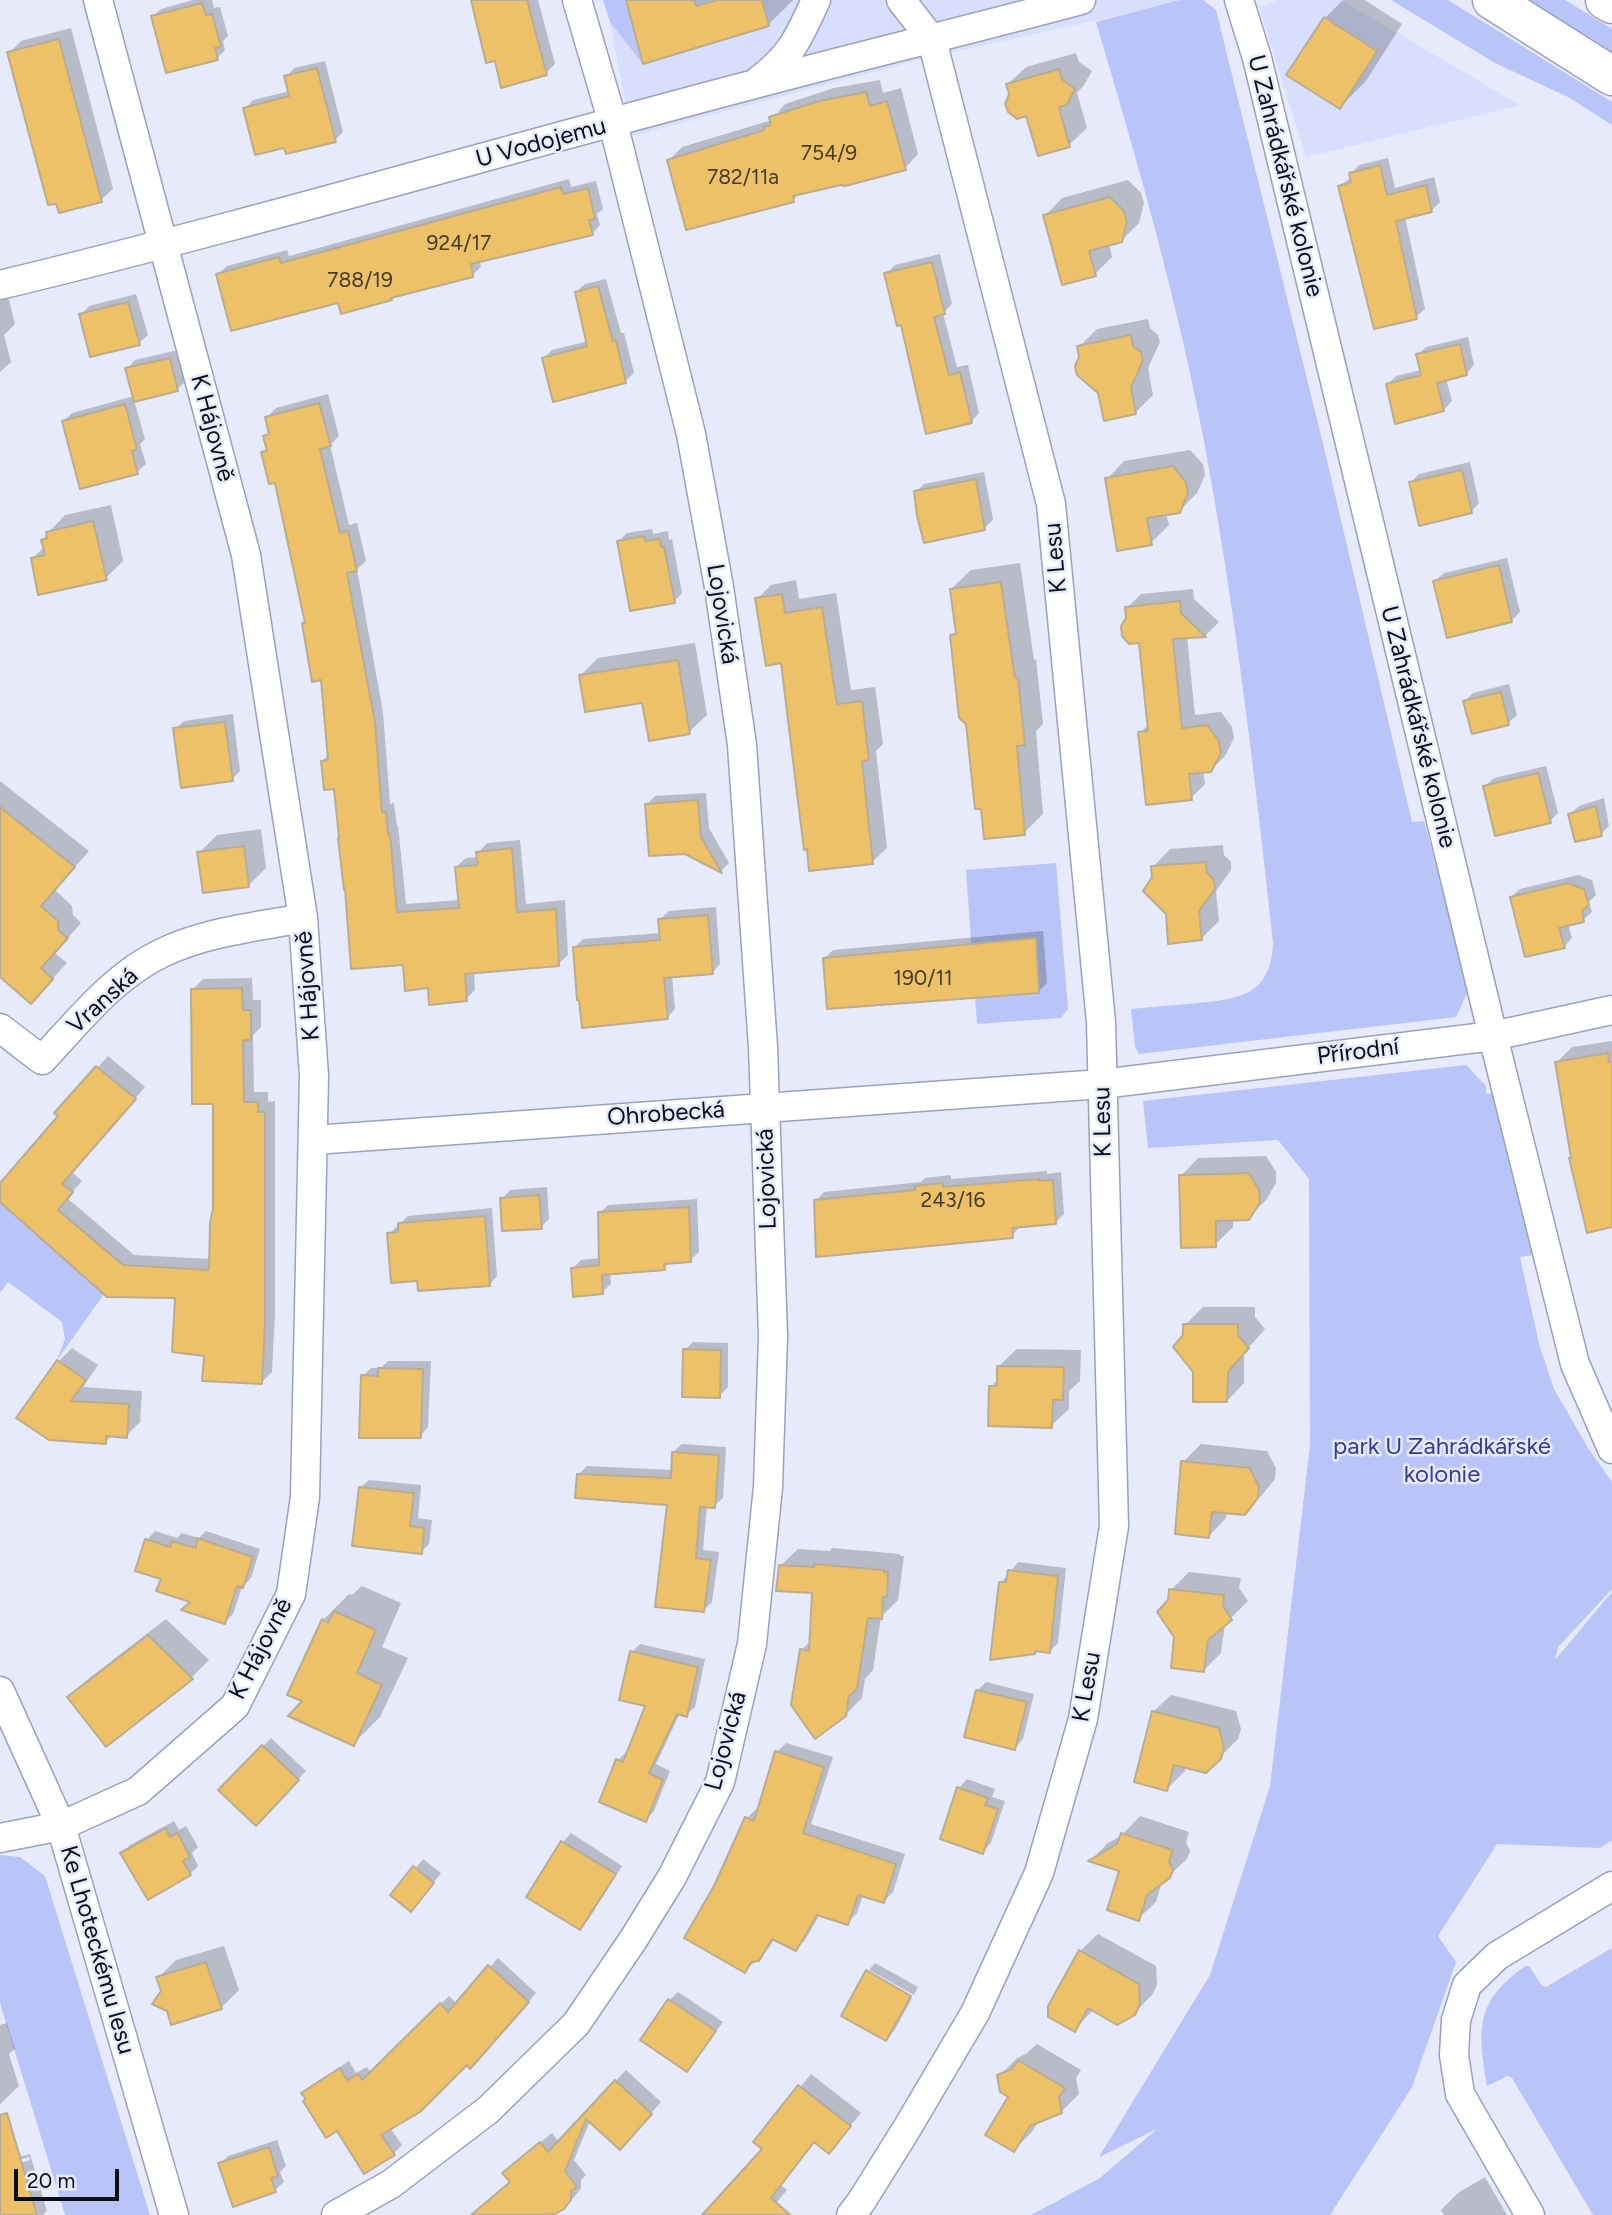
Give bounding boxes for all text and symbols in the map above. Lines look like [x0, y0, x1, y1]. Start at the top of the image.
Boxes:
street label: U Zahrádkářské kolonie [1241, 52, 1329, 300]
street label: U Vodojemu [473, 112, 609, 174]
house number: 754/9 [801, 141, 857, 167]
house number: 782/11a [707, 165, 779, 191]
house number: 924/17 [427, 231, 491, 257]
house number: 788/19 [327, 268, 393, 294]
street label: K Hájovně [184, 371, 240, 485]
street label: K Lesu [1039, 522, 1073, 594]
street label: Lojovická [700, 562, 744, 666]
street label: U Zahrádkářské kolonie [1374, 603, 1462, 851]
street label: K Hájovně [290, 930, 326, 1042]
street label: Vranská [62, 962, 144, 1040]
house number: 190/11 [893, 966, 953, 992]
street label: Přírodní [1315, 1033, 1401, 1071]
street label: K Lesu [1088, 1086, 1118, 1158]
street label: Ohrobecká [606, 1096, 726, 1132]
street label: Lojovická [751, 1128, 783, 1230]
house number: 243/16 [921, 1188, 985, 1214]
park label: park U Zahrádkářské kolonie [1333, 1433, 1551, 1489]
street label: K Hájovně [223, 1594, 299, 1704]
street label: K Lesu [1067, 1650, 1107, 1724]
street label: Lojovická [699, 1688, 753, 1794]
street label: Ke Lhoteckému lesu [53, 1842, 141, 2058]
scale bar [18, 2156, 122, 2200]
text: 20 m [27, 2168, 75, 2193]

